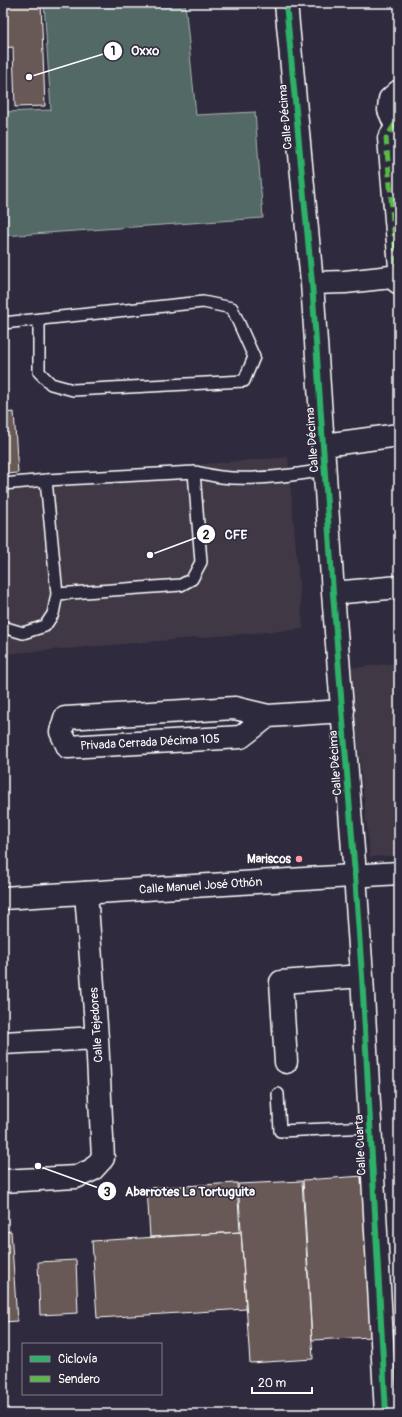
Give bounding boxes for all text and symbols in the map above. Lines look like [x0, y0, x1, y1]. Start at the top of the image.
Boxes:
callout: Oxxo [103, 38, 167, 63]
text: Oxxo [131, 43, 159, 59]
text: 1 [111, 44, 115, 59]
street label: Calle Décima [275, 83, 296, 150]
street label: Calle Décima [303, 406, 322, 473]
callout: CFE [196, 522, 255, 547]
text: CFE [225, 527, 248, 543]
text: 2 [203, 528, 210, 543]
street label: Calle Décima [326, 729, 345, 796]
street label: Privada Cerrada Décima 105 [80, 731, 220, 754]
place label: Mariscos [247, 852, 292, 867]
marker: Mariscos [294, 854, 304, 864]
street label: Calle Manuel José Othón [139, 875, 263, 897]
street label: Calle Tejedores [86, 986, 107, 1063]
street label: Calle Cuarta [351, 1114, 370, 1176]
callout: Abarrotes La Tortuguita [97, 1179, 263, 1204]
text: Abarrotes La Tortuguita [125, 1184, 255, 1200]
text: 3 [104, 1185, 111, 1200]
legend [22, 1343, 162, 1395]
text: Ciclovía [58, 1352, 98, 1367]
scale bar [252, 1369, 312, 1395]
text: Sendero [58, 1372, 100, 1387]
text: 20 m [258, 1376, 287, 1391]

